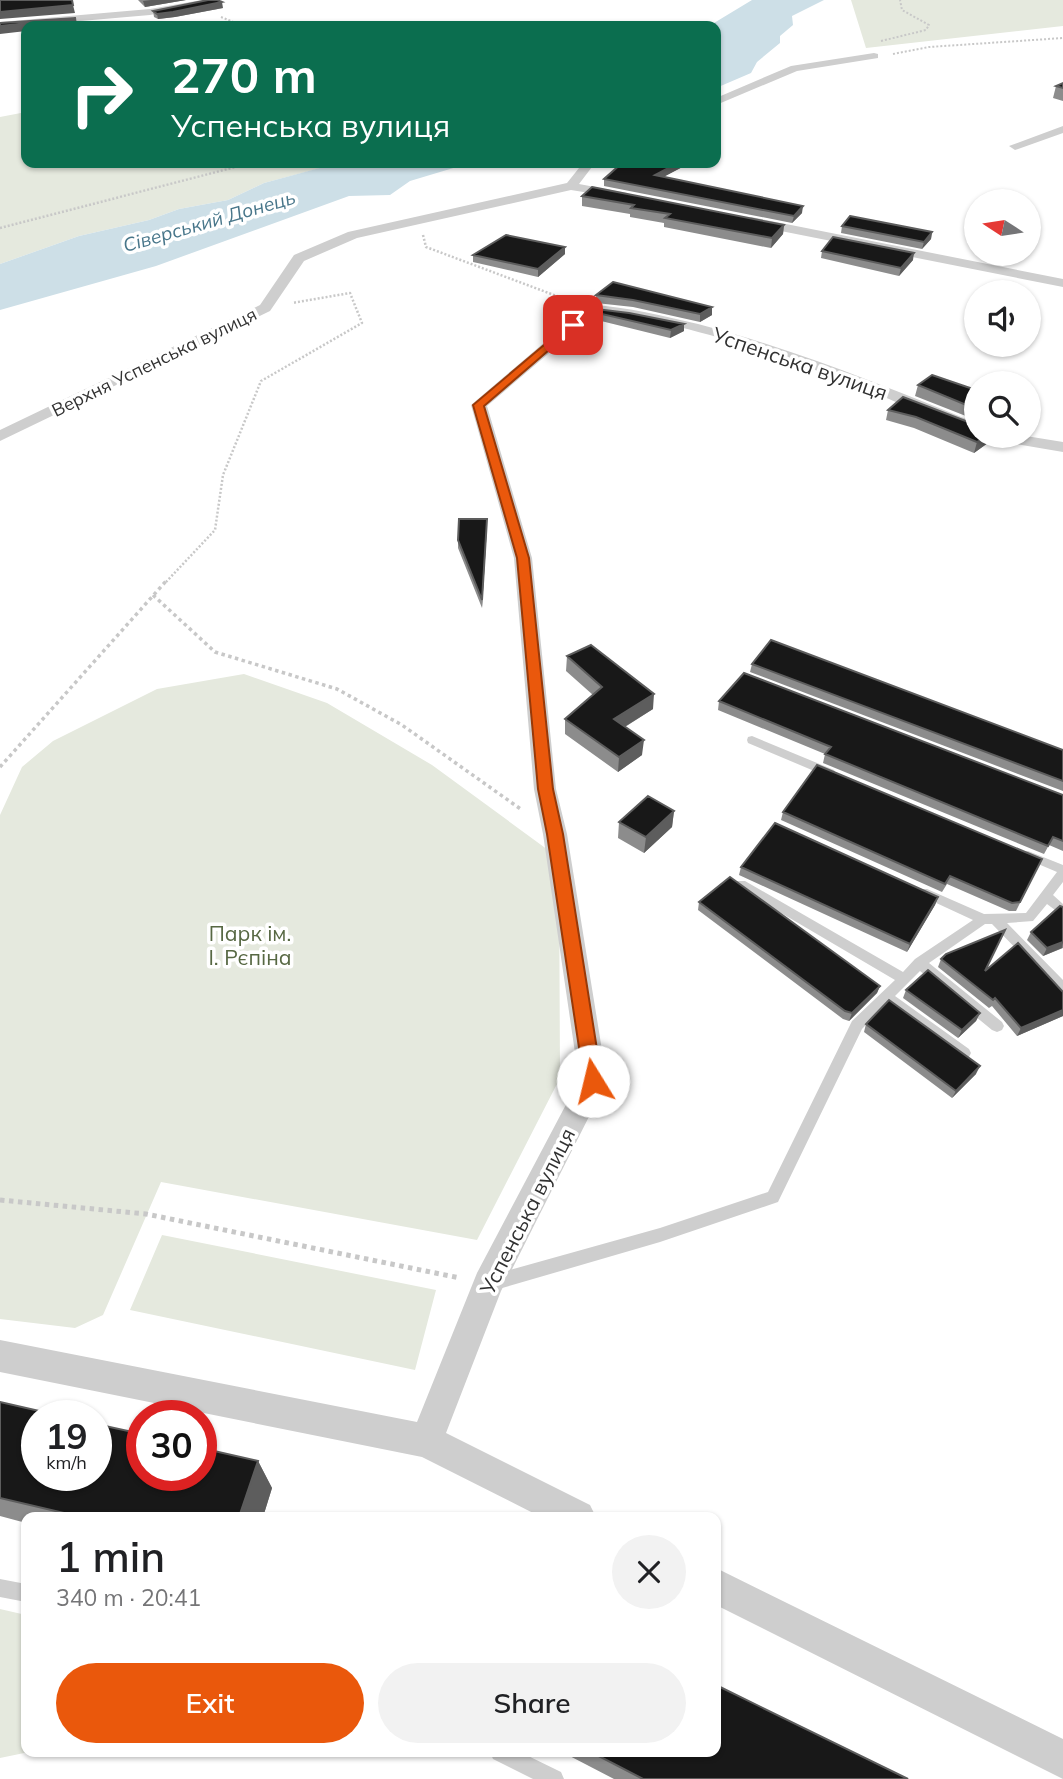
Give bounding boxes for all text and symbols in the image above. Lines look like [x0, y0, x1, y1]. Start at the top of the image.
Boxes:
text: 270 m [171, 44, 317, 105]
icon: right [56, 49, 147, 140]
text: Успенська вулиця [171, 105, 450, 145]
water label: Сіверський Донець [120, 185, 298, 257]
north arrow [964, 189, 1041, 266]
map controls [964, 189, 1041, 448]
button: sound [964, 280, 1041, 357]
pin [543, 295, 603, 355]
street label: Верхня Успенська вулиця [48, 302, 260, 422]
icon: arrive [554, 306, 592, 344]
street label: Успенська вулиця [708, 321, 891, 405]
button: search [964, 371, 1041, 448]
park label: Парк ім. І. Рєпіна [208, 920, 292, 970]
position arrow [556, 1044, 630, 1118]
street label: Успенська вулиця [473, 1123, 580, 1299]
speed limit sign: 30 [126, 1400, 217, 1491]
text: 19 [45, 1414, 88, 1458]
text: km/h [46, 1451, 87, 1474]
text: 1 min [56, 1530, 165, 1583]
button: close [612, 1535, 686, 1609]
text: 340 m · 20:41 [56, 1583, 201, 1612]
button: Exit [56, 1663, 364, 1743]
button: Share [378, 1663, 686, 1743]

